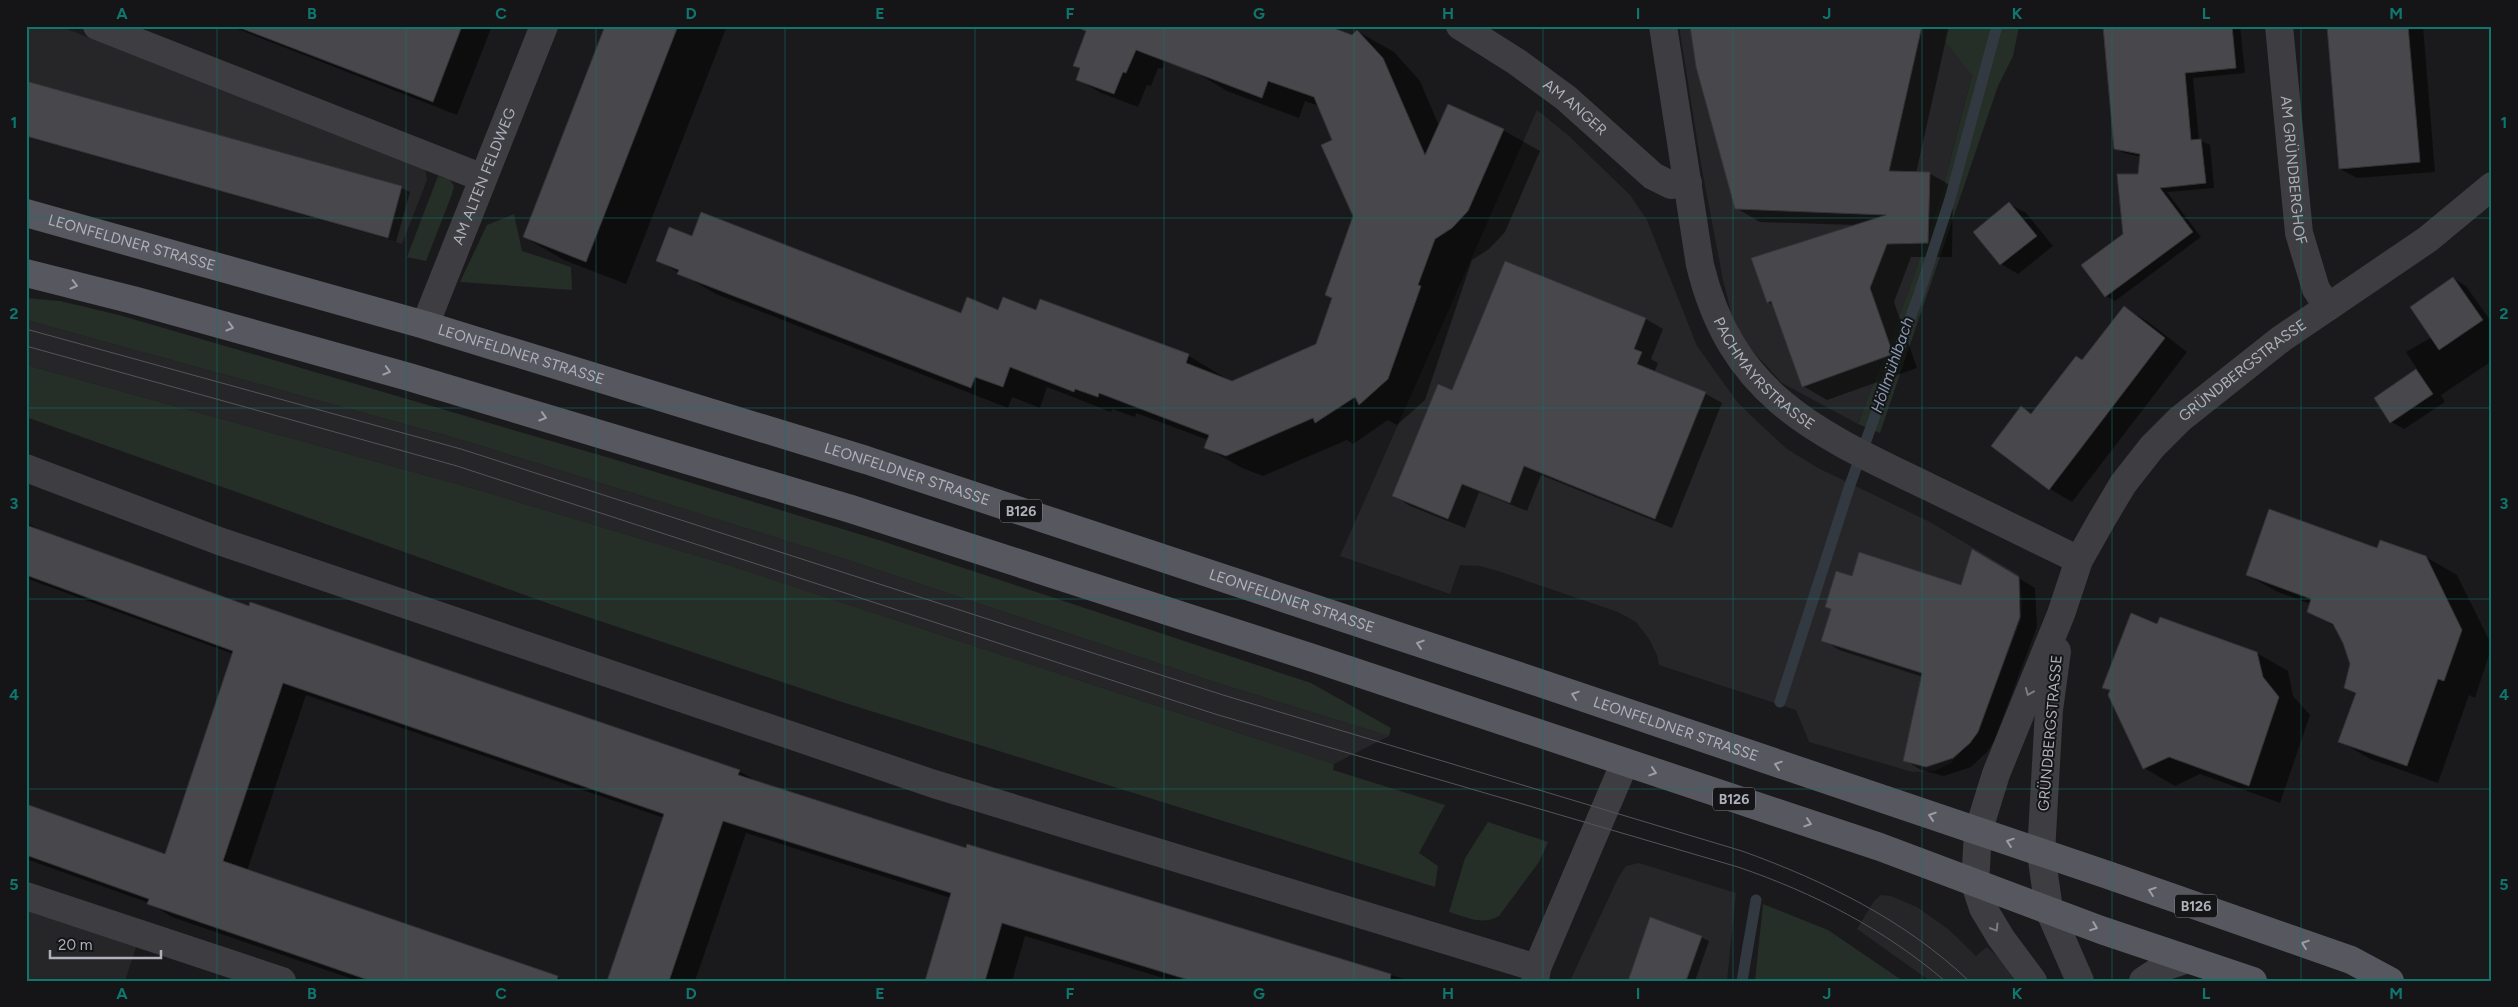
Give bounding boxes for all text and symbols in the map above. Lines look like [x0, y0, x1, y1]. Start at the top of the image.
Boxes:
text: A [116, 4, 128, 23]
text: B [307, 4, 317, 23]
text: C [495, 4, 507, 23]
text: D [685, 4, 697, 23]
text: E [875, 4, 885, 23]
text: F [1066, 4, 1075, 23]
text: G [1253, 4, 1265, 23]
text: H [1442, 4, 1454, 23]
text: I [1636, 4, 1640, 23]
text: J [1823, 4, 1831, 23]
text: K [2012, 4, 2023, 23]
text: L [2202, 4, 2211, 23]
text: M [2389, 4, 2403, 23]
street label: AM ANGER [1540, 75, 1611, 139]
street label: AM GRÜNDBERGHOF [2277, 95, 2311, 247]
street label: AM ALTEN FELDWEG [449, 105, 519, 247]
text: 1 [11, 113, 17, 132]
text: 1 [2501, 113, 2507, 132]
street label: LEONFELDNER STRASSE [46, 211, 218, 275]
one-way arrow [69, 279, 78, 290]
text: 2 [9, 304, 19, 323]
text: 2 [2499, 304, 2509, 323]
street label: PACHMAYRSTRASSE [1710, 314, 1818, 434]
water label: Höllmühlbach [1867, 315, 1917, 415]
street label: GRÜNDBERGSTRASSE [2175, 315, 2310, 425]
street label: LEONFELDNER STRASSE [436, 320, 607, 388]
one-way arrow [226, 321, 235, 332]
one-way arrow [382, 365, 391, 375]
one-way arrow [538, 411, 546, 421]
street label: LEONFELDNER STRASSE [822, 439, 992, 509]
text: 3 [10, 494, 19, 513]
text: 3 [2500, 494, 2509, 513]
road number: B126 [1000, 500, 1042, 522]
street label: LEONFELDNER STRASSE [1207, 565, 1377, 637]
one-way arrow [1417, 639, 1425, 649]
street label: GRÜNDBERGSTRASSE [2034, 654, 2066, 812]
text: 4 [9, 685, 19, 704]
text: 4 [2499, 685, 2509, 704]
one-way arrow [2025, 687, 2035, 696]
one-way arrow [1571, 691, 1579, 701]
street label: LEONFELDNER STRASSE [1591, 693, 1761, 765]
one-way arrow [1774, 761, 1783, 771]
one-way arrow [1649, 766, 1657, 776]
road number: B126 [1713, 788, 1755, 811]
one-way arrow [1928, 812, 1937, 822]
one-way arrow [1803, 817, 1811, 827]
one-way arrow [2006, 838, 2014, 848]
text: 5 [9, 875, 19, 894]
text: 5 [2499, 875, 2509, 894]
one-way arrow [2148, 886, 2157, 896]
road number: B126 [2175, 894, 2217, 918]
one-way arrow [2090, 921, 2098, 931]
one-way arrow [1988, 922, 1998, 931]
scale bar [50, 927, 161, 959]
text: 20 m [58, 936, 92, 954]
one-way arrow [2301, 940, 2310, 950]
text: A [116, 984, 128, 1003]
text: B [307, 984, 317, 1003]
text: C [495, 984, 507, 1003]
text: D [685, 984, 697, 1003]
text: E [875, 984, 885, 1003]
text: F [1066, 984, 1075, 1003]
text: G [1253, 984, 1265, 1003]
text: H [1442, 984, 1454, 1003]
text: I [1636, 984, 1640, 1003]
text: J [1823, 984, 1831, 1003]
text: K [2012, 984, 2023, 1003]
text: L [2202, 984, 2211, 1003]
text: M [2389, 984, 2403, 1003]

